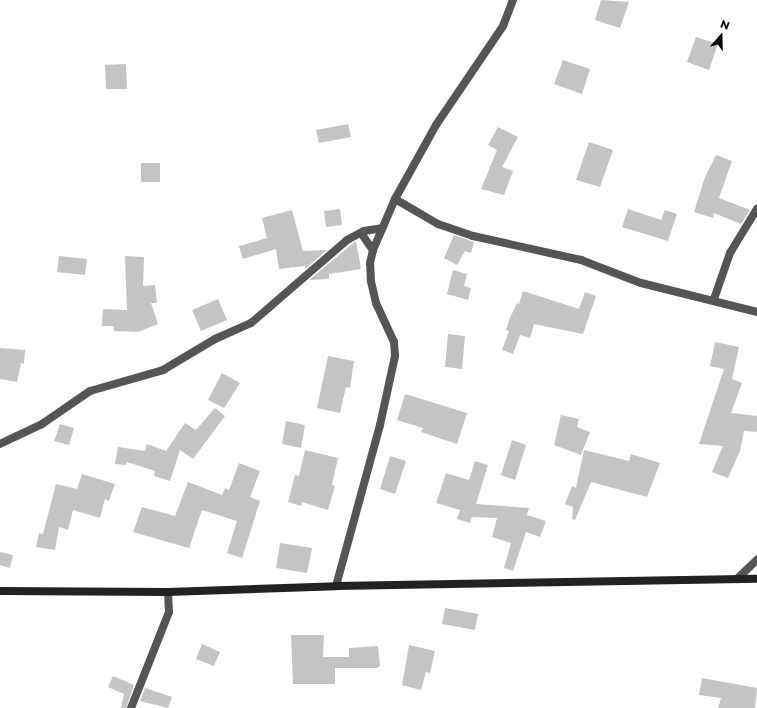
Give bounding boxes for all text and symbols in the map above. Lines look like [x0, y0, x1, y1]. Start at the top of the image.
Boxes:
north arrow [701, 16, 741, 56]
text: N [719, 17, 732, 33]

